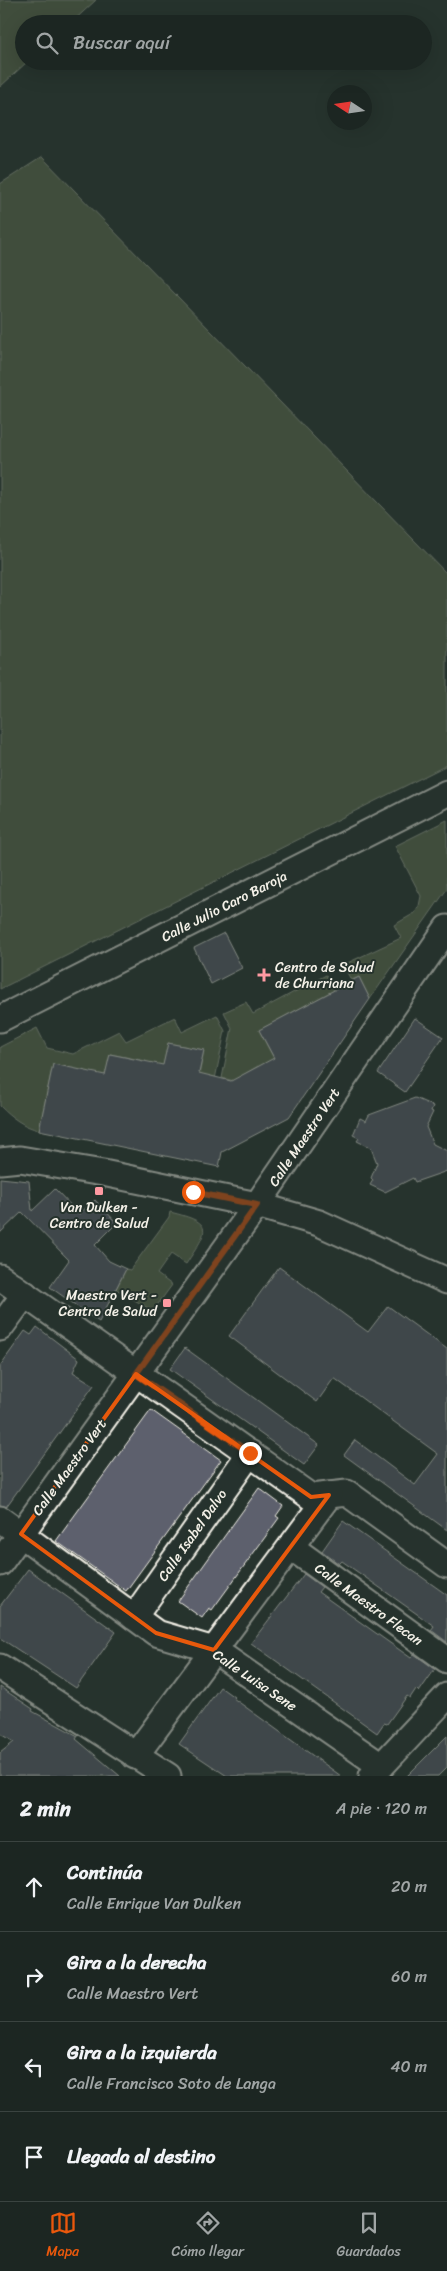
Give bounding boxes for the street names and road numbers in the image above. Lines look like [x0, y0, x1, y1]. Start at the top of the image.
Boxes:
street label: Calle Julio Caro Baroja [157, 864, 292, 949]
street label: Calle Maestro Vert [262, 1083, 347, 1192]
street label: Calle Maestro Vert [26, 1413, 113, 1521]
street label: Calle Isabel Dalvo [151, 1484, 234, 1587]
street label: Calle Maestro Flecan [309, 1556, 429, 1653]
street label: Calle Luisa Sene [207, 1643, 302, 1718]

